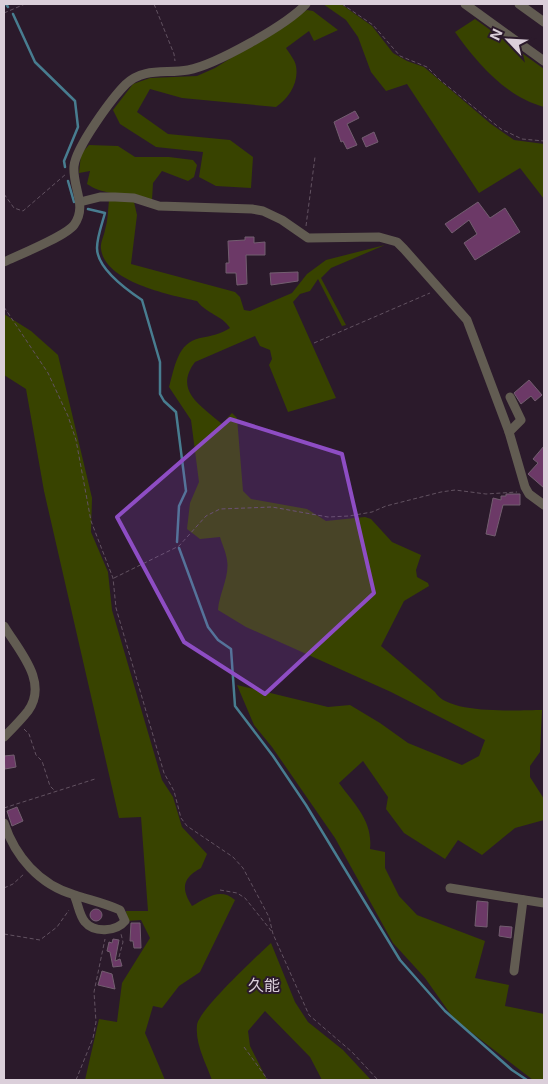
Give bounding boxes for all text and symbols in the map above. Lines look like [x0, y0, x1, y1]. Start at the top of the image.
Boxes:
north arrow [483, 15, 533, 65]
text: N [486, 26, 506, 43]
district label: 久能 [248, 975, 280, 995]

